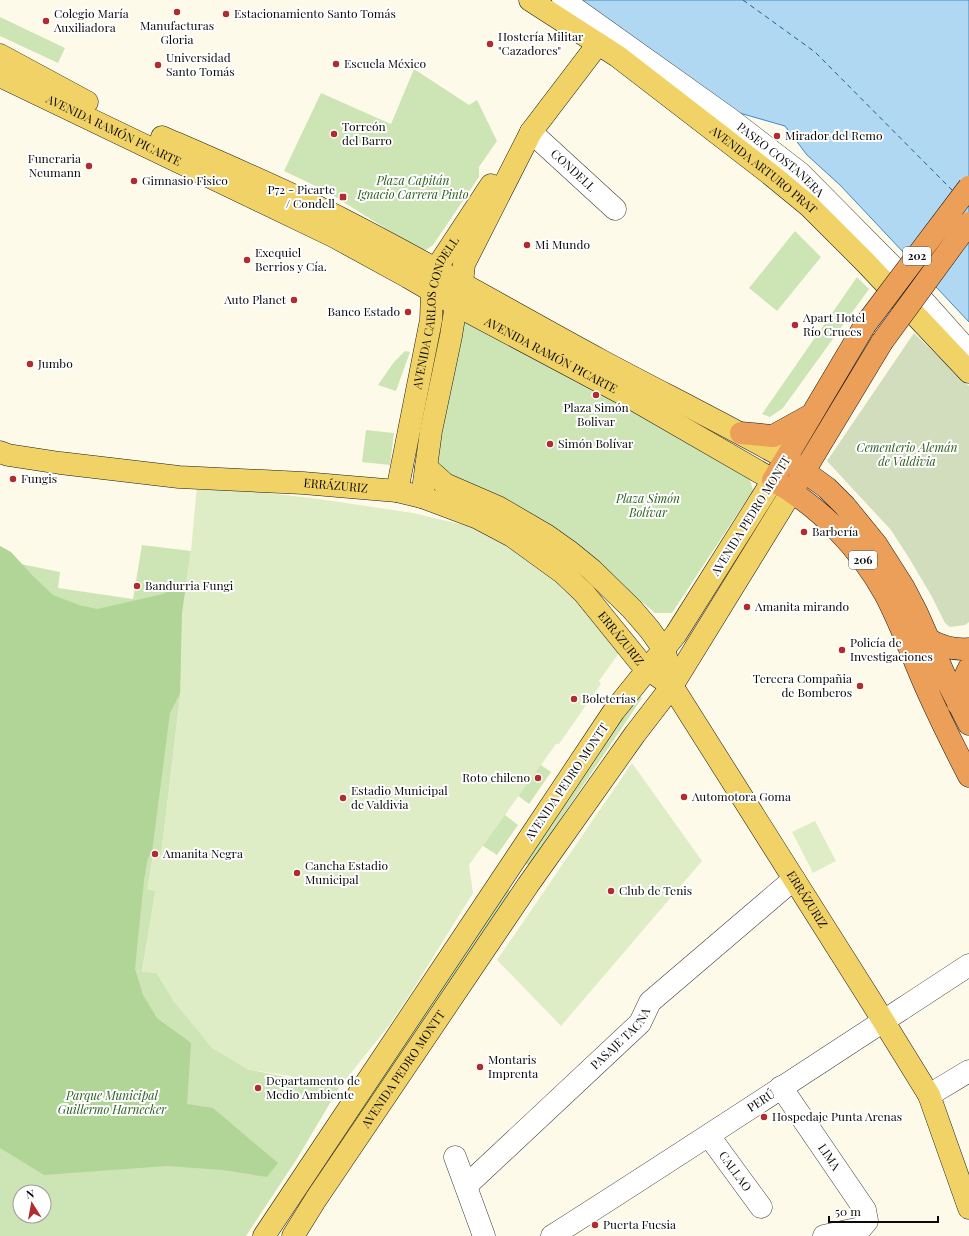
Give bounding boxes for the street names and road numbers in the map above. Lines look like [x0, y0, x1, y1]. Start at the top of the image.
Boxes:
street label: AVENIDA RAMÓN PICARTE [43, 90, 184, 169]
street label: PASEO COSTANERA [734, 118, 828, 200]
street label: AVENIDA ARTURO PRAT [706, 121, 822, 217]
street label: CONDELL [548, 145, 600, 194]
street label: AVENIDA CARLOS CONDELL [408, 233, 462, 391]
road number: 202 [903, 247, 931, 265]
street label: AVENIDA RAMÓN PICARTE [481, 312, 621, 396]
street label: AVENIDA PEDRO MONTT [706, 452, 794, 579]
street label: ERRÁZURIZ [303, 474, 369, 496]
road number: 206 [849, 551, 877, 569]
street label: ERRÁZURIZ [595, 608, 648, 668]
street label: AVENIDA PEDRO MONTT [520, 719, 612, 844]
street label: ERRÁZURIZ [784, 867, 832, 931]
street label: PASAJE TACNA [587, 1004, 653, 1072]
street label: AVENIDA PEDRO MONTT [357, 1006, 448, 1132]
street label: PERÚ [744, 1085, 778, 1115]
street label: LIMA [815, 1140, 845, 1174]
street label: CALLAO [716, 1148, 756, 1194]

